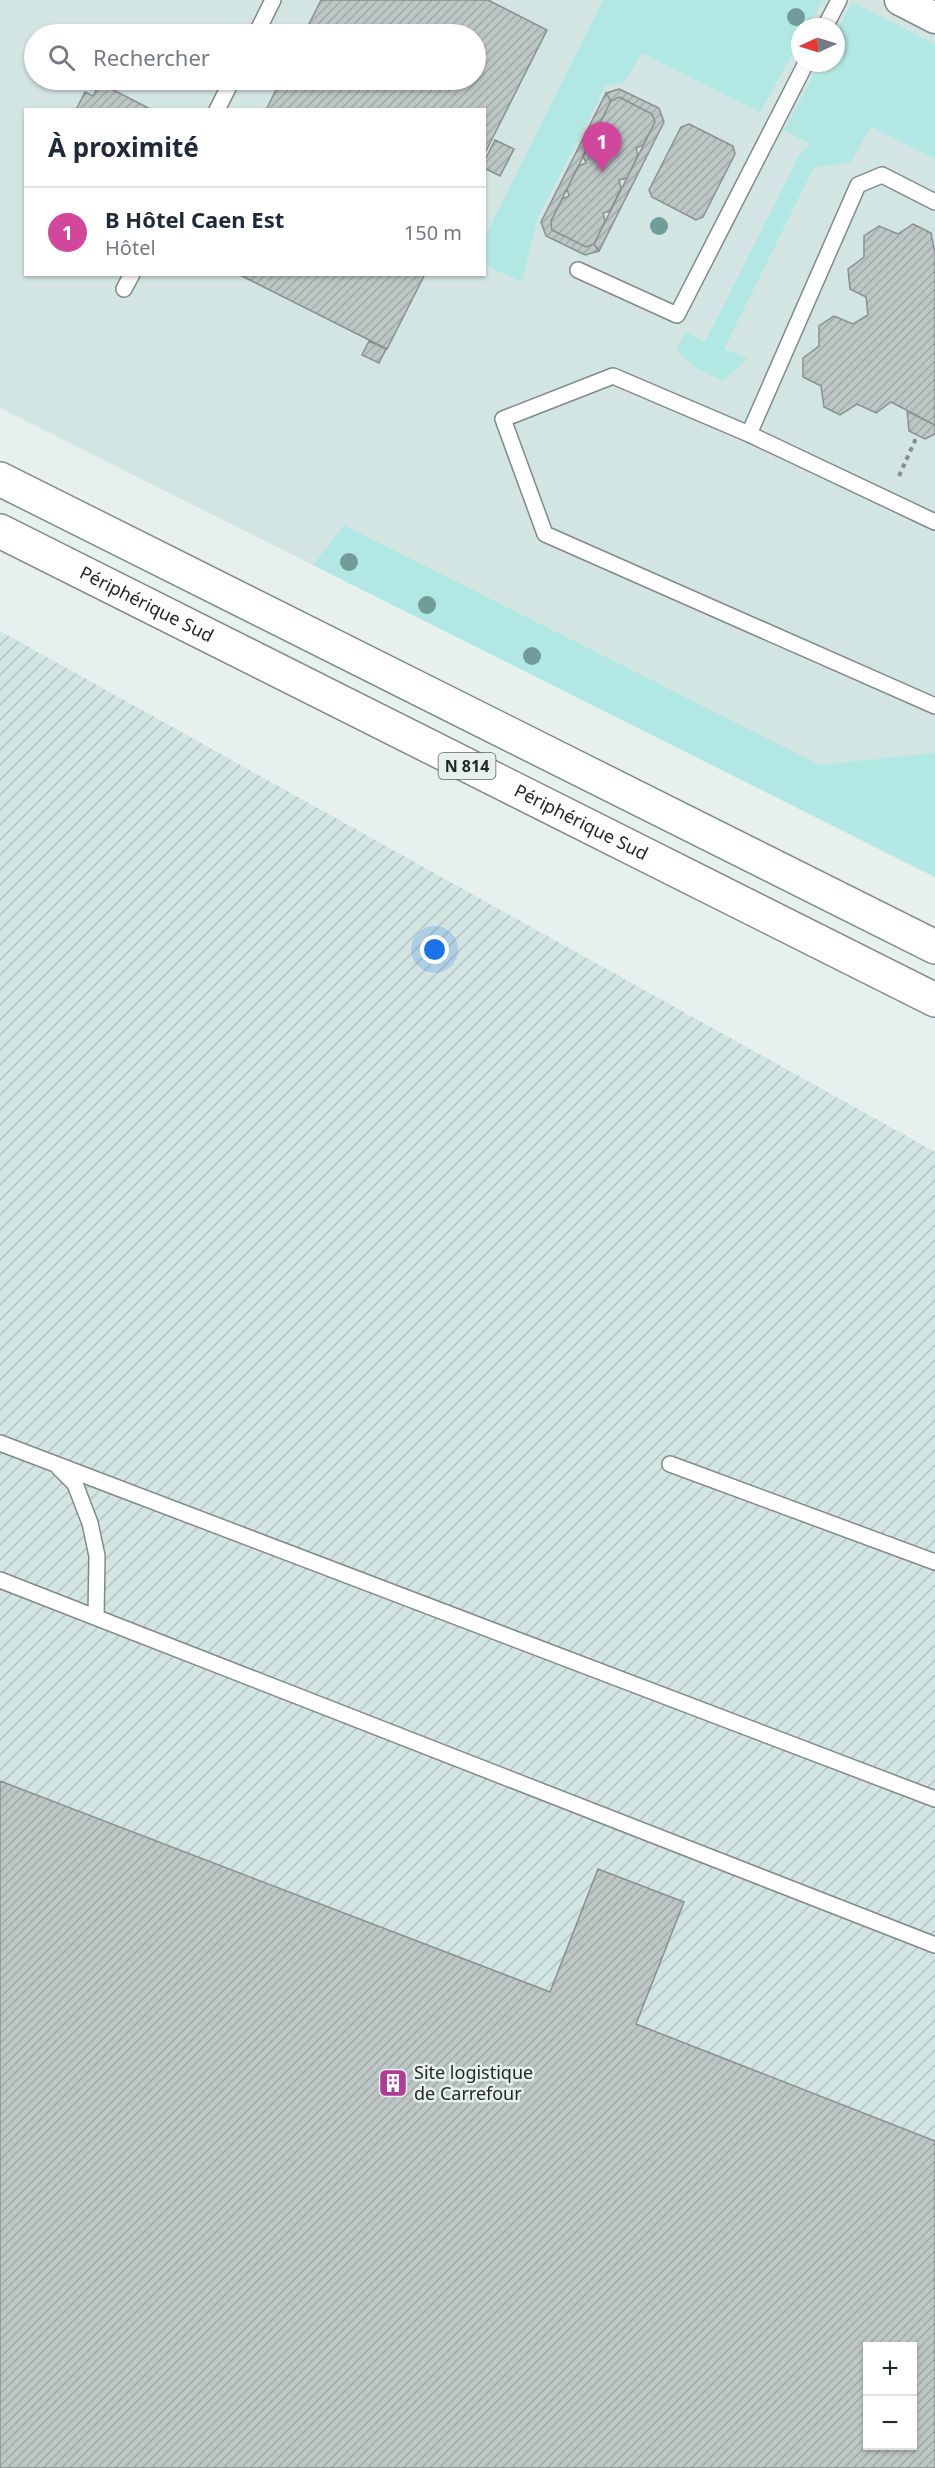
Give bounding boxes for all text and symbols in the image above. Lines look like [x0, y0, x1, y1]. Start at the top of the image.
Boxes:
north arrow [791, 18, 845, 72]
search box [24, 24, 486, 90]
icon: search [45, 41, 78, 74]
text: Rechercher [93, 42, 210, 72]
pin: 1 [582, 122, 622, 172]
text: À proximité [48, 129, 199, 165]
text: B Hôtel Caen Est [105, 204, 284, 234]
text: 1 [62, 219, 73, 246]
text: 150 m [404, 219, 462, 246]
text: Hôtel [105, 234, 156, 261]
street label: Périphérique Sud [76, 560, 218, 647]
road number: N 814 [438, 753, 496, 779]
street label: Périphérique Sud [510, 778, 652, 865]
your location [420, 935, 449, 964]
place label: Site logistique de Carrefour [414, 2060, 533, 2105]
building icon: Site logistique de Carrefour [377, 2067, 409, 2099]
map controls [863, 2342, 917, 2450]
button: + [863, 2342, 917, 2396]
button: − [863, 2396, 917, 2450]

